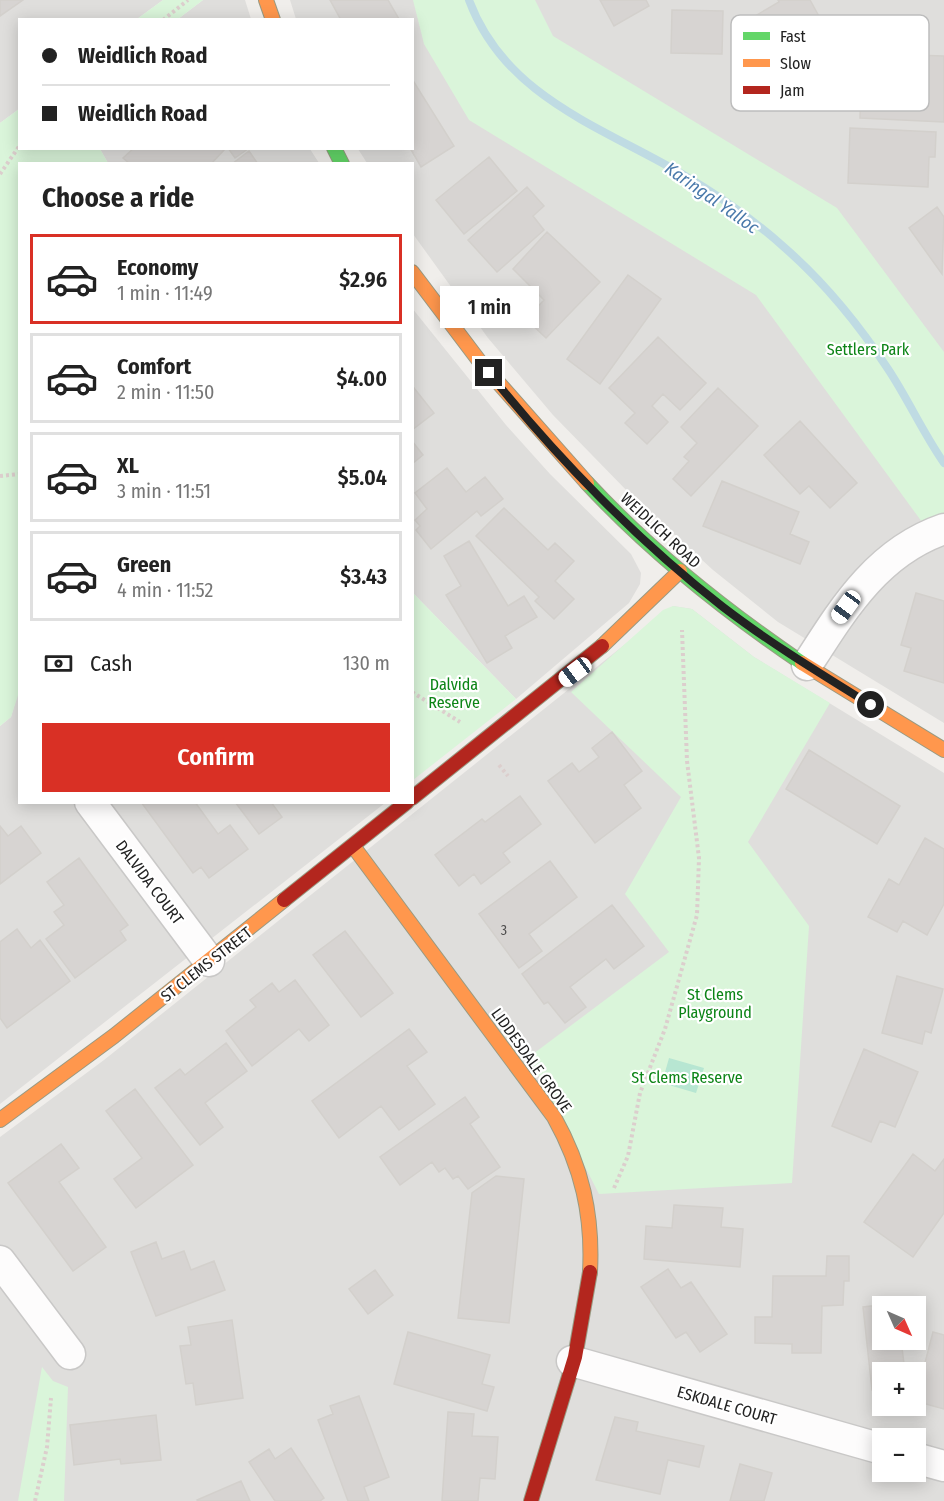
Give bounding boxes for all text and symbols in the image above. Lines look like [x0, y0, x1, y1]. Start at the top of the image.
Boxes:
legend [731, 15, 929, 111]
text: Fast [780, 27, 807, 46]
text: Weidlich Road [78, 42, 208, 69]
text: Slow [780, 54, 811, 73]
text: Jam [780, 81, 805, 100]
text: Weidlich Road [78, 100, 208, 127]
water label: Karingal Yalloc [661, 157, 764, 239]
text: Choose a ride [42, 182, 194, 214]
icon: car [45, 252, 99, 306]
text: Economy [117, 254, 198, 281]
text: $2.96 [339, 266, 387, 293]
text: 1 min · 11:49 [117, 281, 213, 305]
callout: 1 min [440, 286, 538, 328]
text: 1 min [468, 295, 511, 319]
park label: Settlers Park [827, 340, 910, 359]
icon: car [45, 351, 99, 405]
text: Comfort [117, 353, 191, 380]
route end [475, 359, 502, 386]
text: $4.00 [337, 365, 387, 392]
text: 2 min · 11:50 [117, 380, 214, 404]
icon: car [45, 450, 99, 504]
text: XL [117, 452, 139, 479]
text: $5.04 [338, 464, 387, 491]
text: 3 min · 11:51 [117, 479, 211, 503]
street label: WEIDLICH ROAD [617, 489, 704, 572]
icon: car [45, 549, 99, 603]
text: Green [117, 551, 171, 578]
text: $3.43 [340, 563, 387, 590]
text: 4 min · 11:52 [117, 578, 213, 602]
car [828, 587, 864, 627]
icon: cash [42, 647, 75, 680]
text: Cash [90, 650, 133, 677]
text: 130 m [343, 651, 390, 675]
car [555, 654, 595, 690]
park label: Dalvida Reserve [428, 675, 480, 712]
route start [857, 691, 884, 718]
button: Confirm [42, 723, 390, 792]
street label: DALVIDA COURT [112, 837, 188, 929]
house number: 3 [501, 922, 507, 939]
street label: ST CLEMS STREET [157, 923, 256, 1006]
park label: St Clems Playground [678, 985, 752, 1022]
street label: LIDDESDALE GROVE [487, 1004, 576, 1116]
park label: St Clems Reserve [631, 1068, 743, 1087]
north arrow [872, 1296, 926, 1350]
map controls [872, 1296, 926, 1482]
button: + [872, 1362, 926, 1416]
street label: ESKDALE COURT [675, 1382, 779, 1429]
button: − [872, 1428, 926, 1482]

